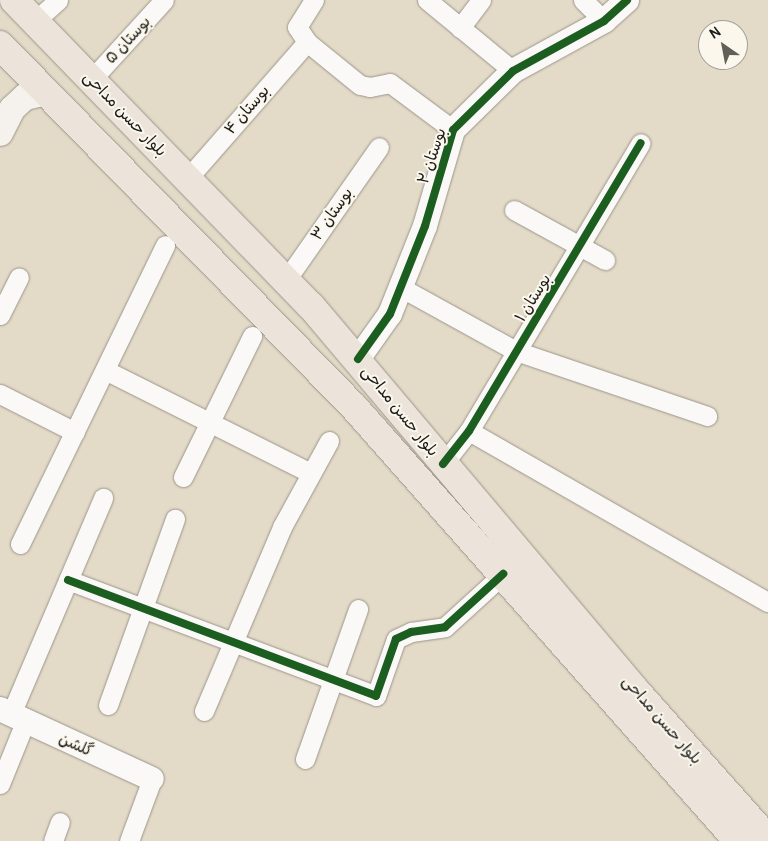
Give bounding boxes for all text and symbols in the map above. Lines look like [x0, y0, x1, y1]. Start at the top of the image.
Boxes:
street label: بوستان ۵ [101, 12, 155, 68]
north arrow [698, 20, 748, 70]
text: N [707, 23, 724, 43]
street label: بلوار حسن مداحی [79, 67, 171, 161]
street label: بوستان ۴ [220, 81, 274, 139]
street label: بوستان ۲ [413, 125, 451, 187]
street label: بوستان ۳ [307, 184, 357, 244]
street label: بوستان ۱ [511, 270, 555, 326]
street label: بلوار حسن مداحی [357, 362, 443, 460]
street label: بلوار حسن مداحی [618, 672, 706, 768]
street label: گلشن [56, 729, 96, 761]

